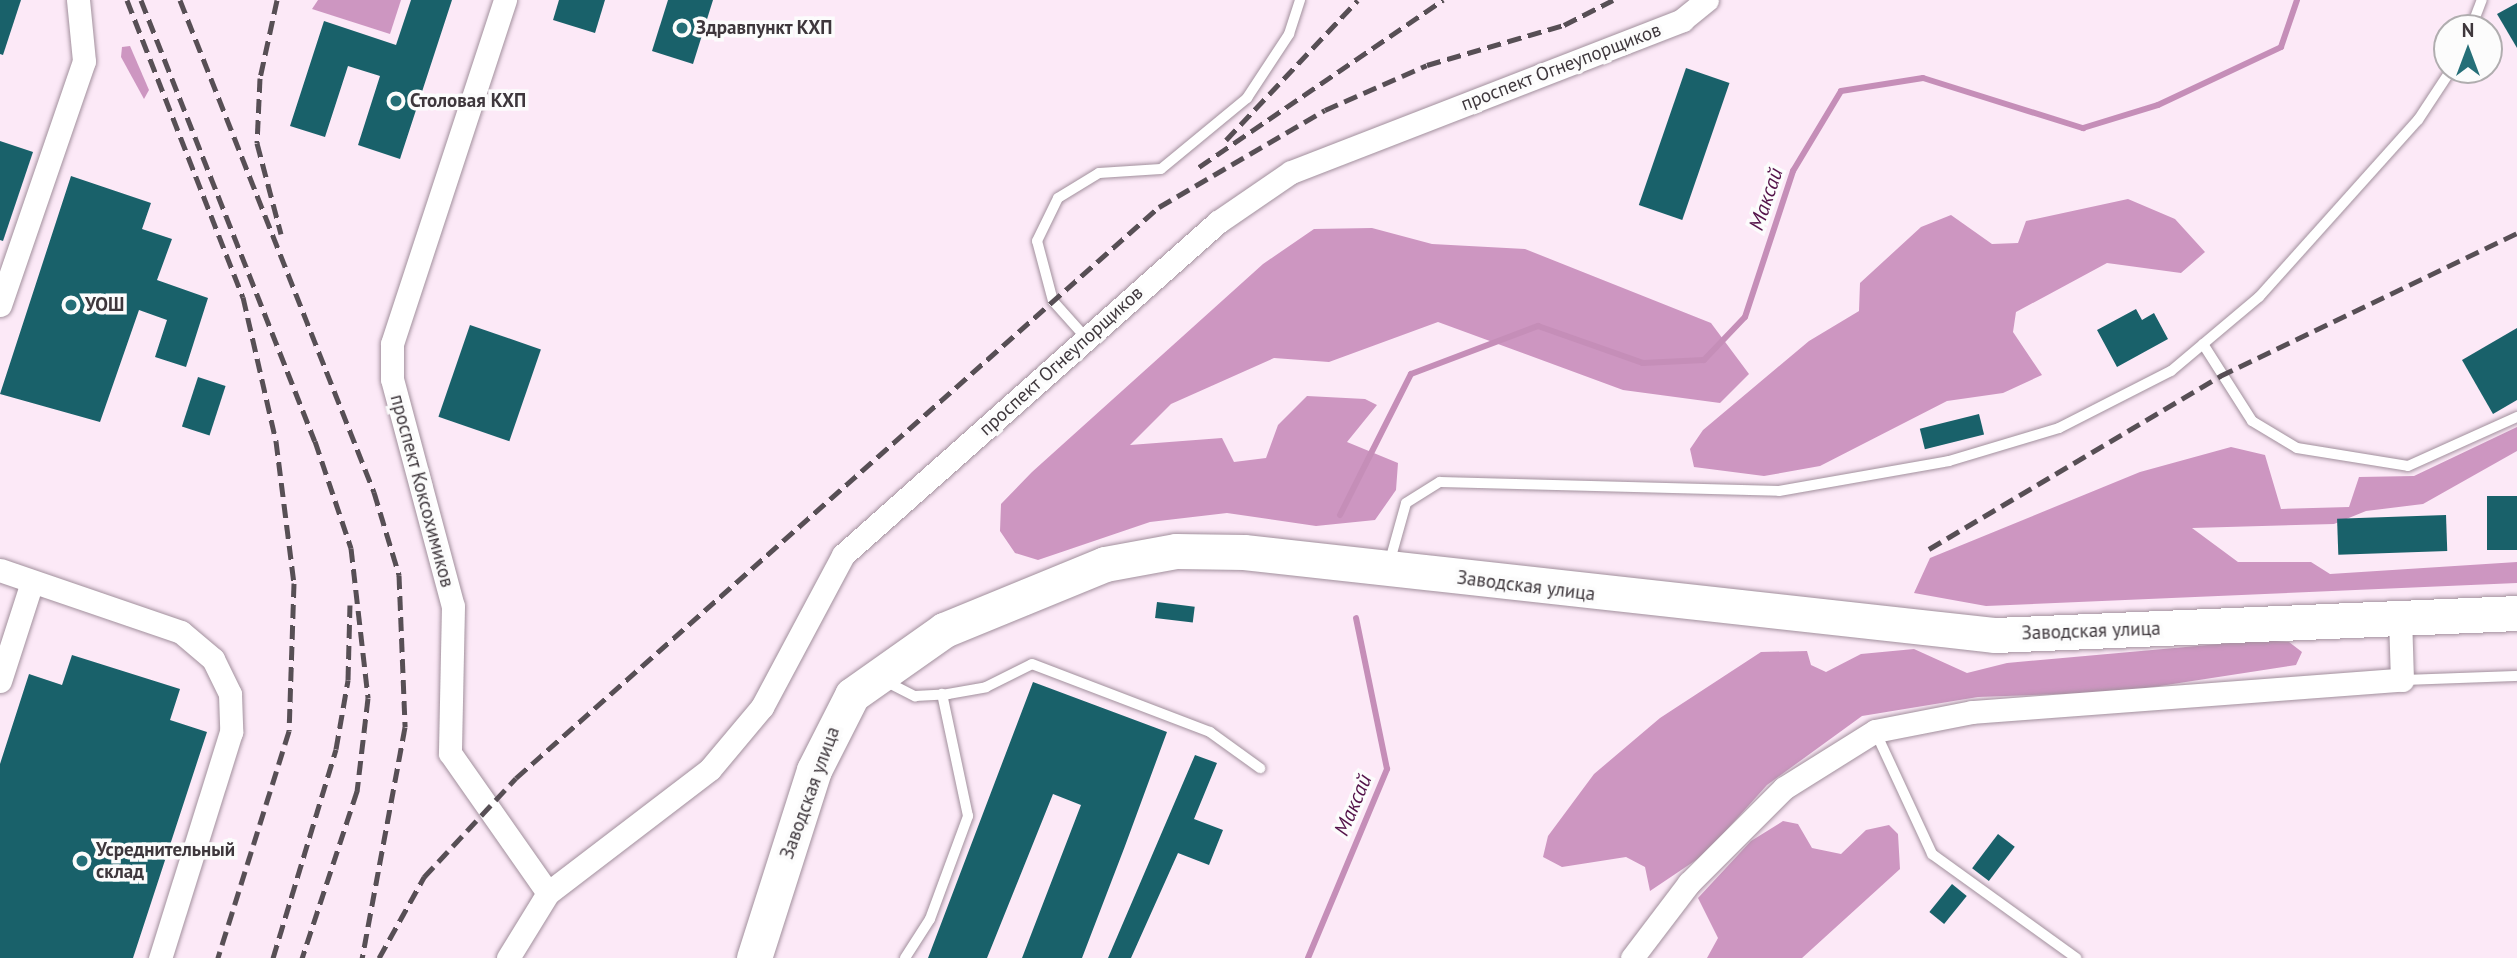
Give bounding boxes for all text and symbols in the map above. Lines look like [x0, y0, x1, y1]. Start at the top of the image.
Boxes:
north arrow [2433, 14, 2503, 84]
place label: Здравпункт КХП [696, 17, 833, 39]
street label: проспект Огнеупорщиков [1457, 18, 1665, 116]
text: N [2462, 18, 2474, 42]
marker: Здравпункт КХП [674, 20, 690, 36]
place label: Столовая КХП [410, 90, 526, 112]
marker: Столовая КХП [388, 93, 404, 109]
water label: Максай [1744, 164, 1788, 234]
street label: проспект Огнеупорщиков [974, 281, 1148, 441]
place label: УОШ [85, 294, 124, 316]
marker: УОШ [63, 297, 79, 313]
street label: проспект Коксохимиков [385, 392, 459, 590]
street label: Заводская улица [1456, 566, 1596, 606]
street label: Заводская улица [2021, 617, 2161, 645]
street label: Заводская улица [776, 724, 844, 862]
water label: Максай [1329, 770, 1377, 840]
place label: Усреднительный склад [96, 839, 235, 883]
marker: Усреднительный склад [74, 853, 90, 869]

